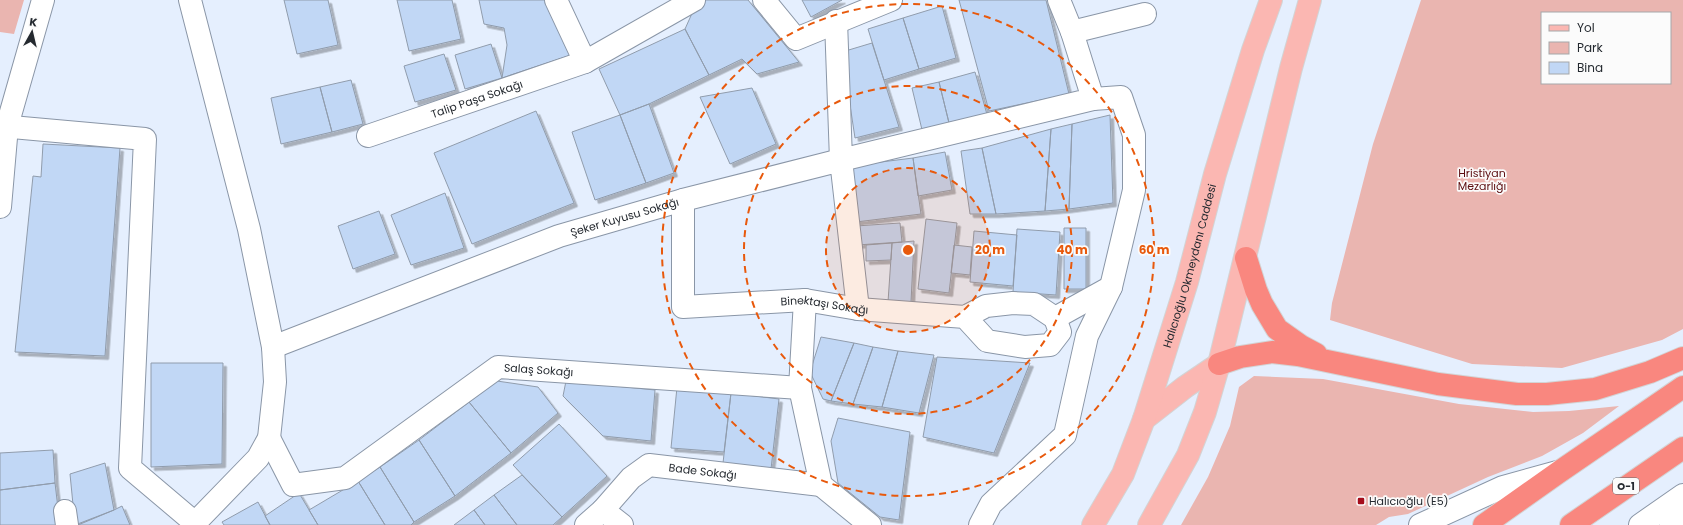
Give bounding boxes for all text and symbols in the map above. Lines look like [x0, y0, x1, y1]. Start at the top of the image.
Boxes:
north arrow [12, 12, 52, 52]
legend [1541, 12, 1671, 84]
text: K [28, 14, 39, 31]
text: Yol [1577, 19, 1595, 36]
text: Park [1577, 39, 1604, 56]
text: Bina [1577, 59, 1603, 76]
street label: Talip Paşa Sokağı [429, 76, 525, 122]
park label: Hristiyan Mezarlığı [1458, 165, 1506, 194]
street label: Halıcıoğlu Okmeydanı Caddesi [1159, 182, 1220, 350]
street label: Şeker Kuyusu Sokağı [568, 194, 681, 240]
text: 20 m [975, 241, 1005, 258]
text: 40 m [1056, 241, 1088, 258]
text: 60 m [1139, 241, 1170, 258]
centre of rings [901, 243, 915, 257]
street label: Binektaşı Sokağı [780, 292, 869, 318]
street label: Salaş Sokağı [503, 359, 574, 380]
street label: Bade Sokağı [668, 459, 737, 483]
road number: O-1 [1613, 478, 1639, 494]
place label: Halıcıoğlu (E5) [1369, 493, 1449, 509]
marker: Halıcıoğlu (E5) [1356, 496, 1366, 506]

